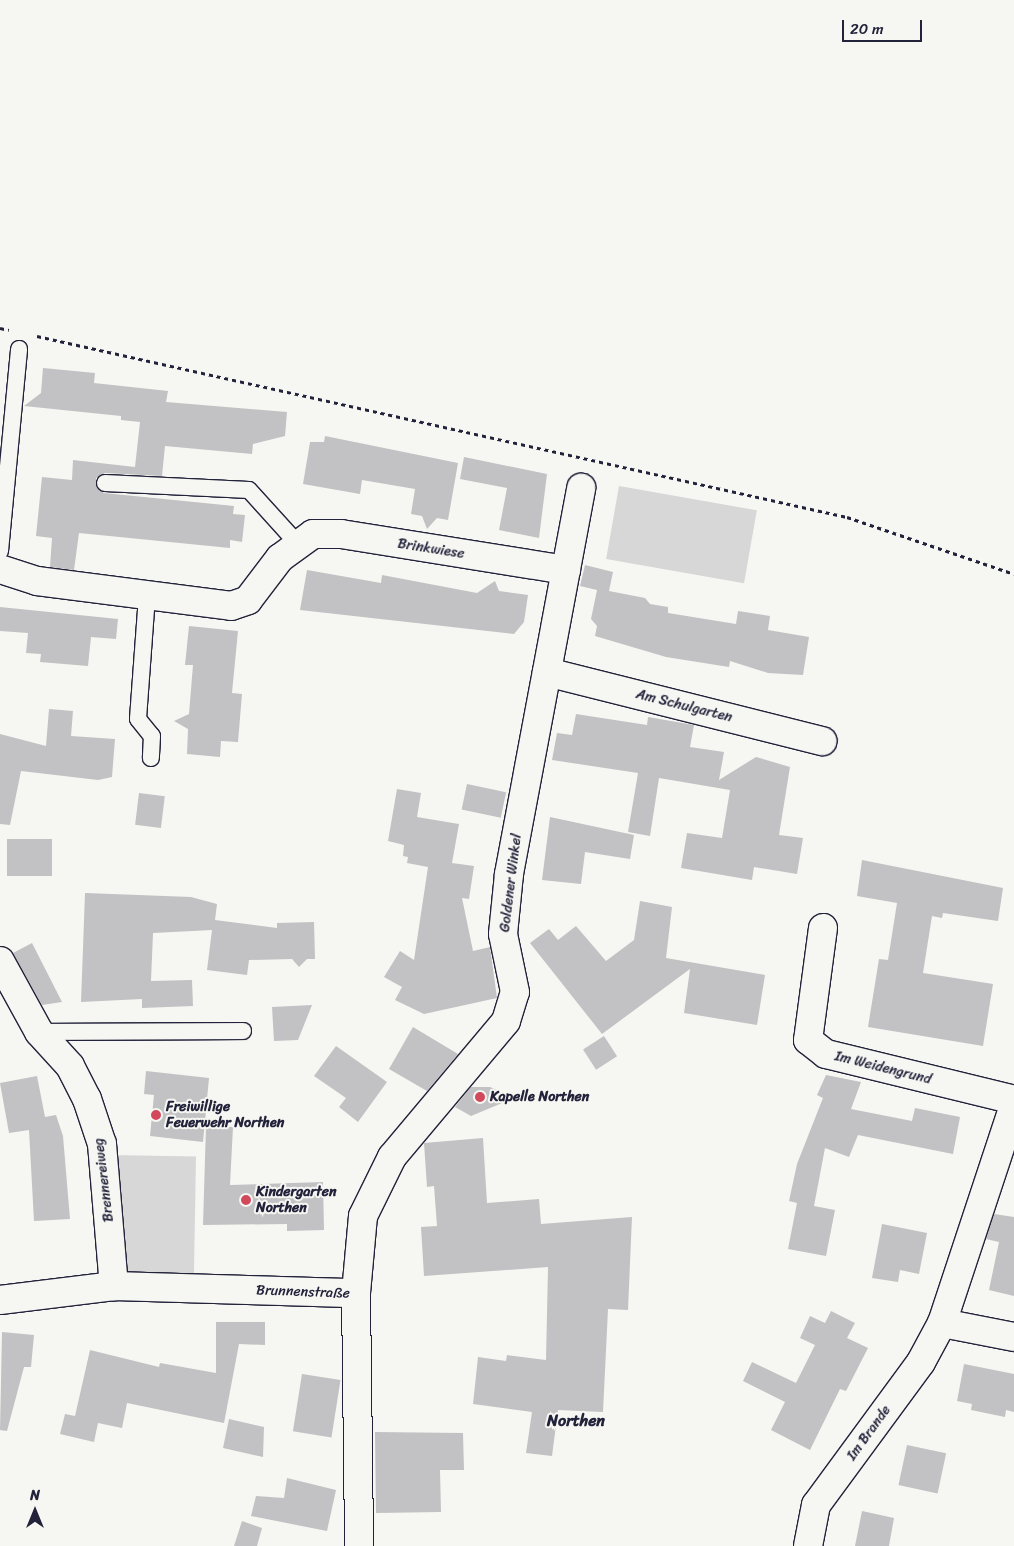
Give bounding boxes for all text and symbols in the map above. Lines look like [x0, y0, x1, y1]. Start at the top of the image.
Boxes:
scale bar [844, 10, 924, 42]
text: 20 m [850, 16, 884, 42]
street label: Brinkwiese [396, 535, 466, 563]
street label: Am Schulgarten [634, 686, 734, 726]
street label: Goldener Winkel [497, 833, 525, 933]
street label: Im Weidengrund [833, 1048, 933, 1088]
place label: Kapelle Northen [490, 1089, 589, 1105]
marker: Kapelle Northen [474, 1091, 486, 1103]
place label: Freiwillige Feuerwehr Northen [166, 1099, 285, 1132]
marker: Freiwillige Feuerwehr Northen [150, 1109, 162, 1121]
street label: Brennereiweg [91, 1137, 117, 1223]
place label: Kindergarten Northen [256, 1184, 336, 1216]
marker: Kindergarten Northen [240, 1194, 252, 1206]
street label: Brunnenstraße [256, 1282, 350, 1302]
street label: Im Brande [843, 1402, 895, 1464]
district label: Northen [547, 1411, 605, 1431]
text: N [30, 1483, 40, 1508]
north arrow [10, 1486, 60, 1536]

